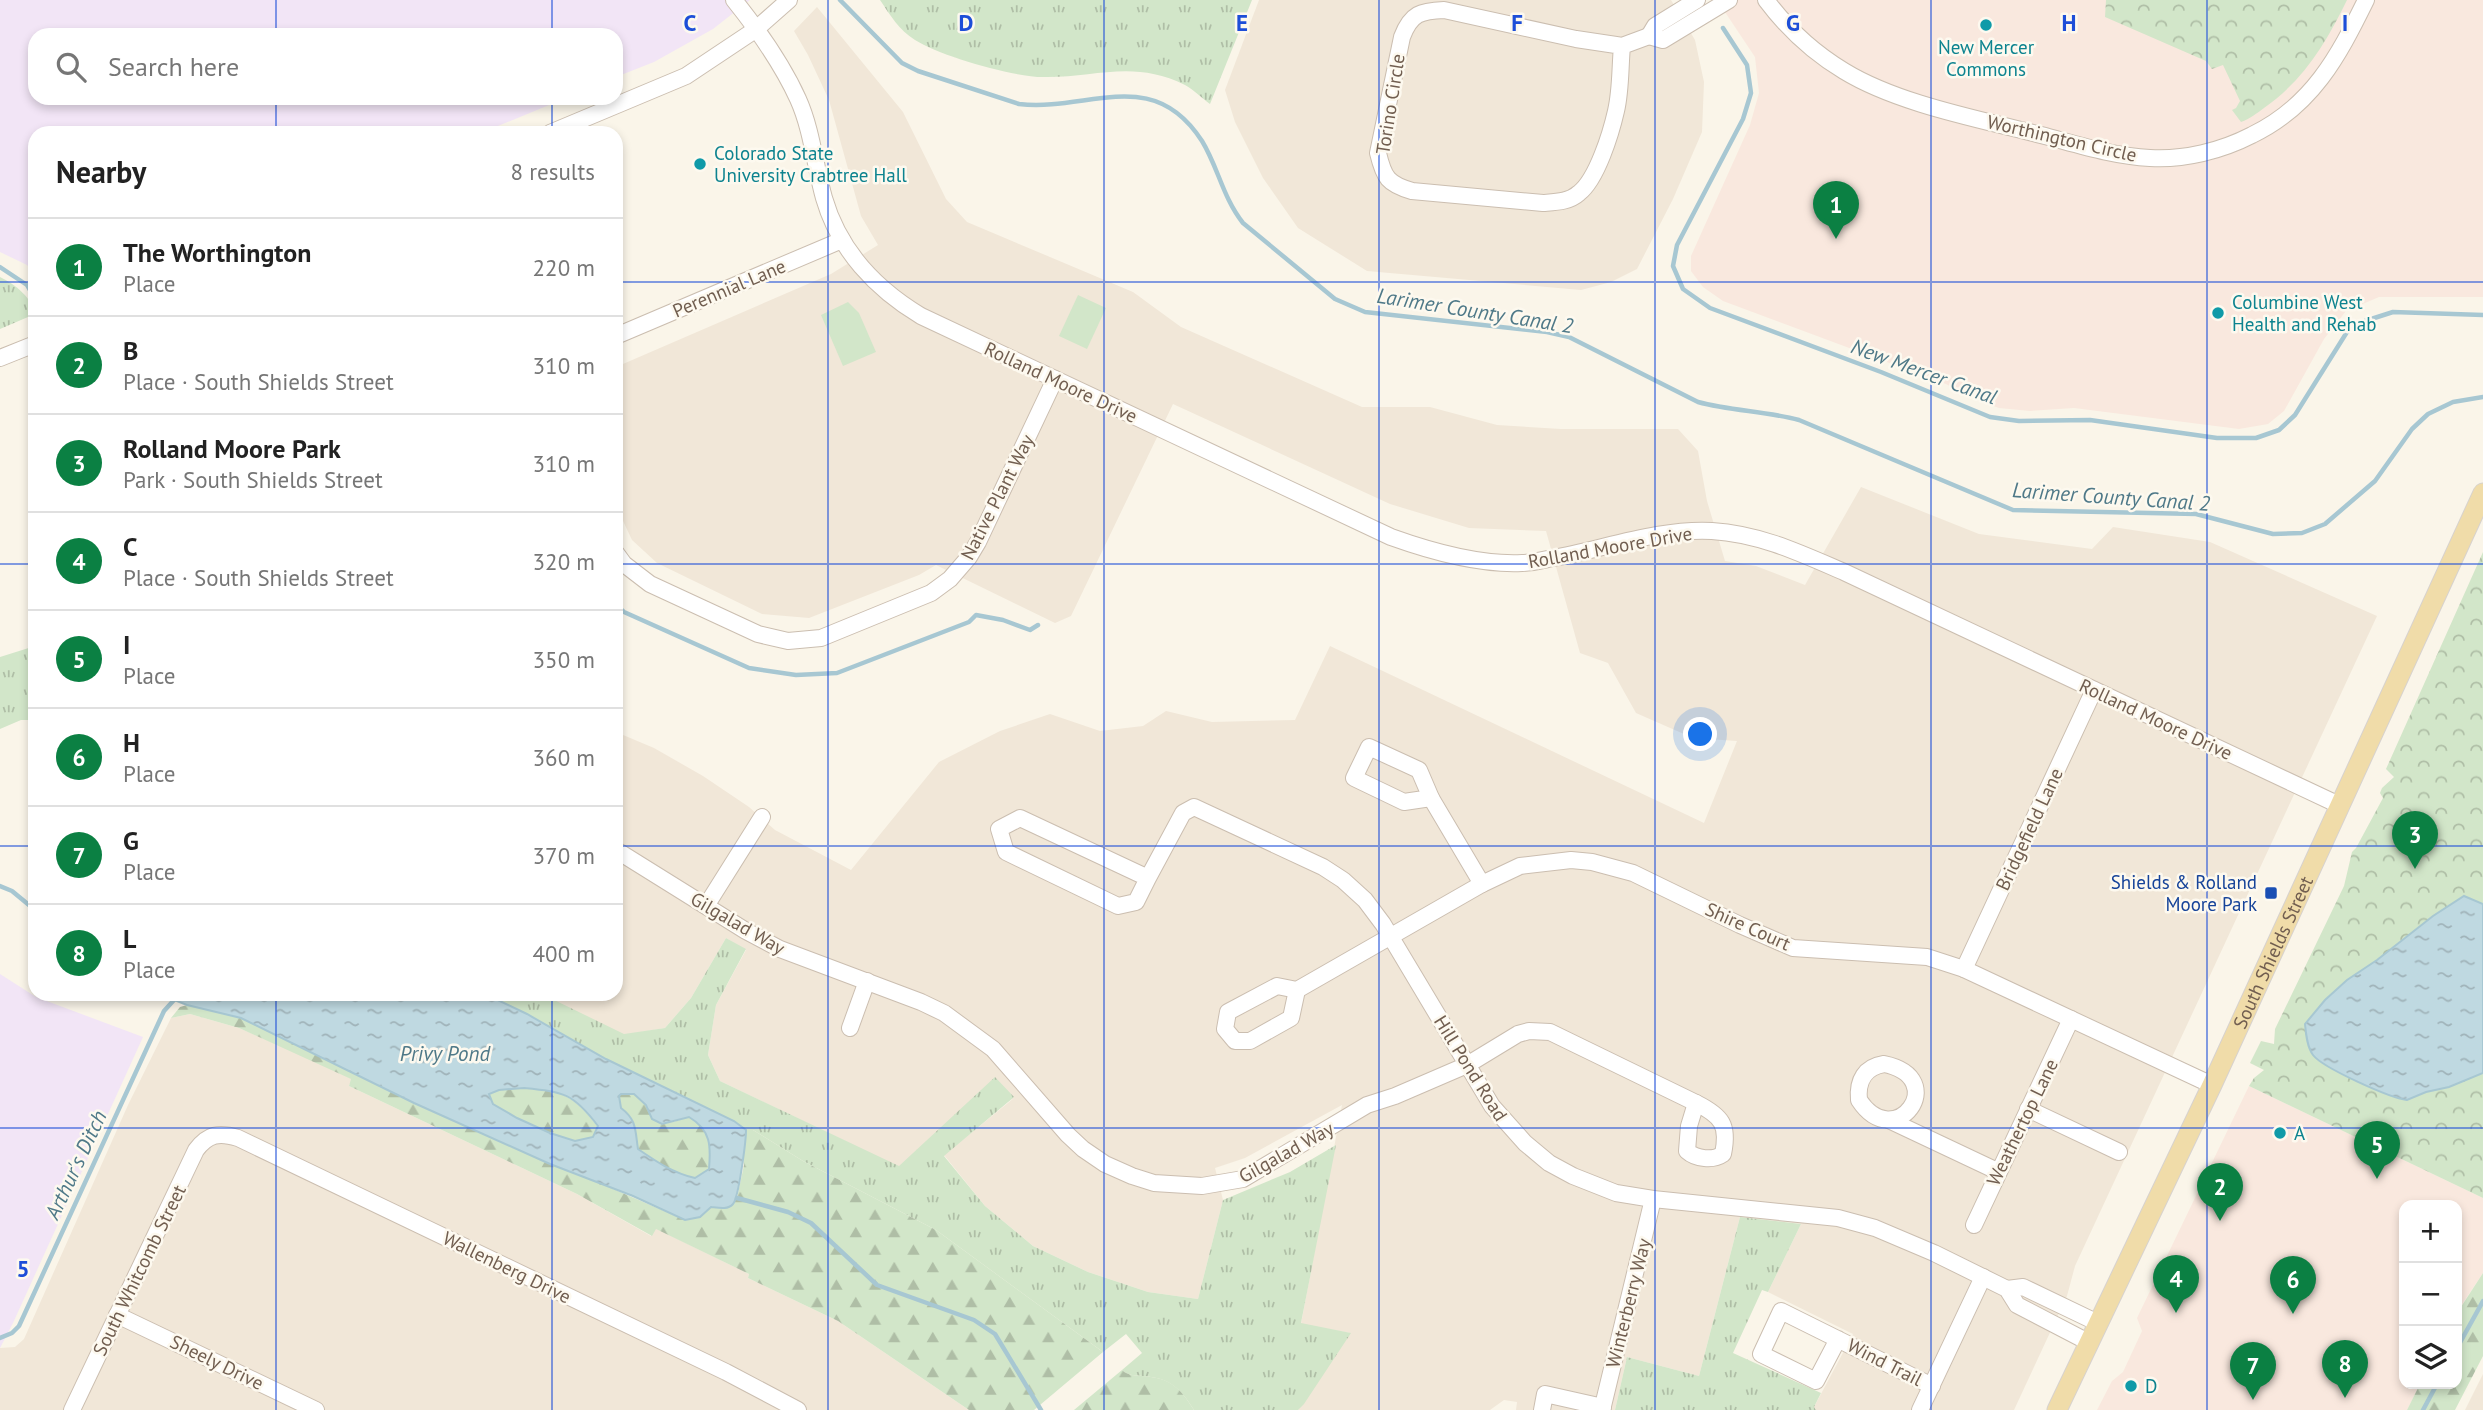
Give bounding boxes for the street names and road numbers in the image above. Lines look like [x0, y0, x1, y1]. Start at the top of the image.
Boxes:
street label: Torino Circle [1370, 52, 1410, 156]
street label: Worthington Circle [1985, 109, 2139, 167]
street label: Perennial Lane [669, 253, 789, 323]
street label: Rolland Moore Drive [981, 336, 1141, 428]
street label: Native Plant Way [955, 430, 1039, 564]
street label: Rolland Moore Drive [1526, 521, 1694, 573]
street label: Rolland Moore Drive [2076, 673, 2236, 765]
street label: Bridgefield Lane [1990, 764, 2068, 894]
street label: South Shields Street [2227, 872, 2318, 1032]
street label: Gilgalad Way [687, 886, 790, 960]
street label: Shire Court [1702, 897, 1795, 956]
street label: Hill Pond Road [1429, 1011, 1513, 1125]
street label: Weathertop Lane [1981, 1055, 2063, 1189]
street label: Gilgalad Way [1234, 1116, 1338, 1188]
street label: South Whitcomb Street [87, 1180, 191, 1359]
street label: Wallenberg Drive [439, 1226, 575, 1308]
street label: Winterberry Way [1600, 1236, 1656, 1370]
street label: Sheely Drive [166, 1329, 268, 1395]
street label: Wind Trail [1843, 1333, 1927, 1391]

